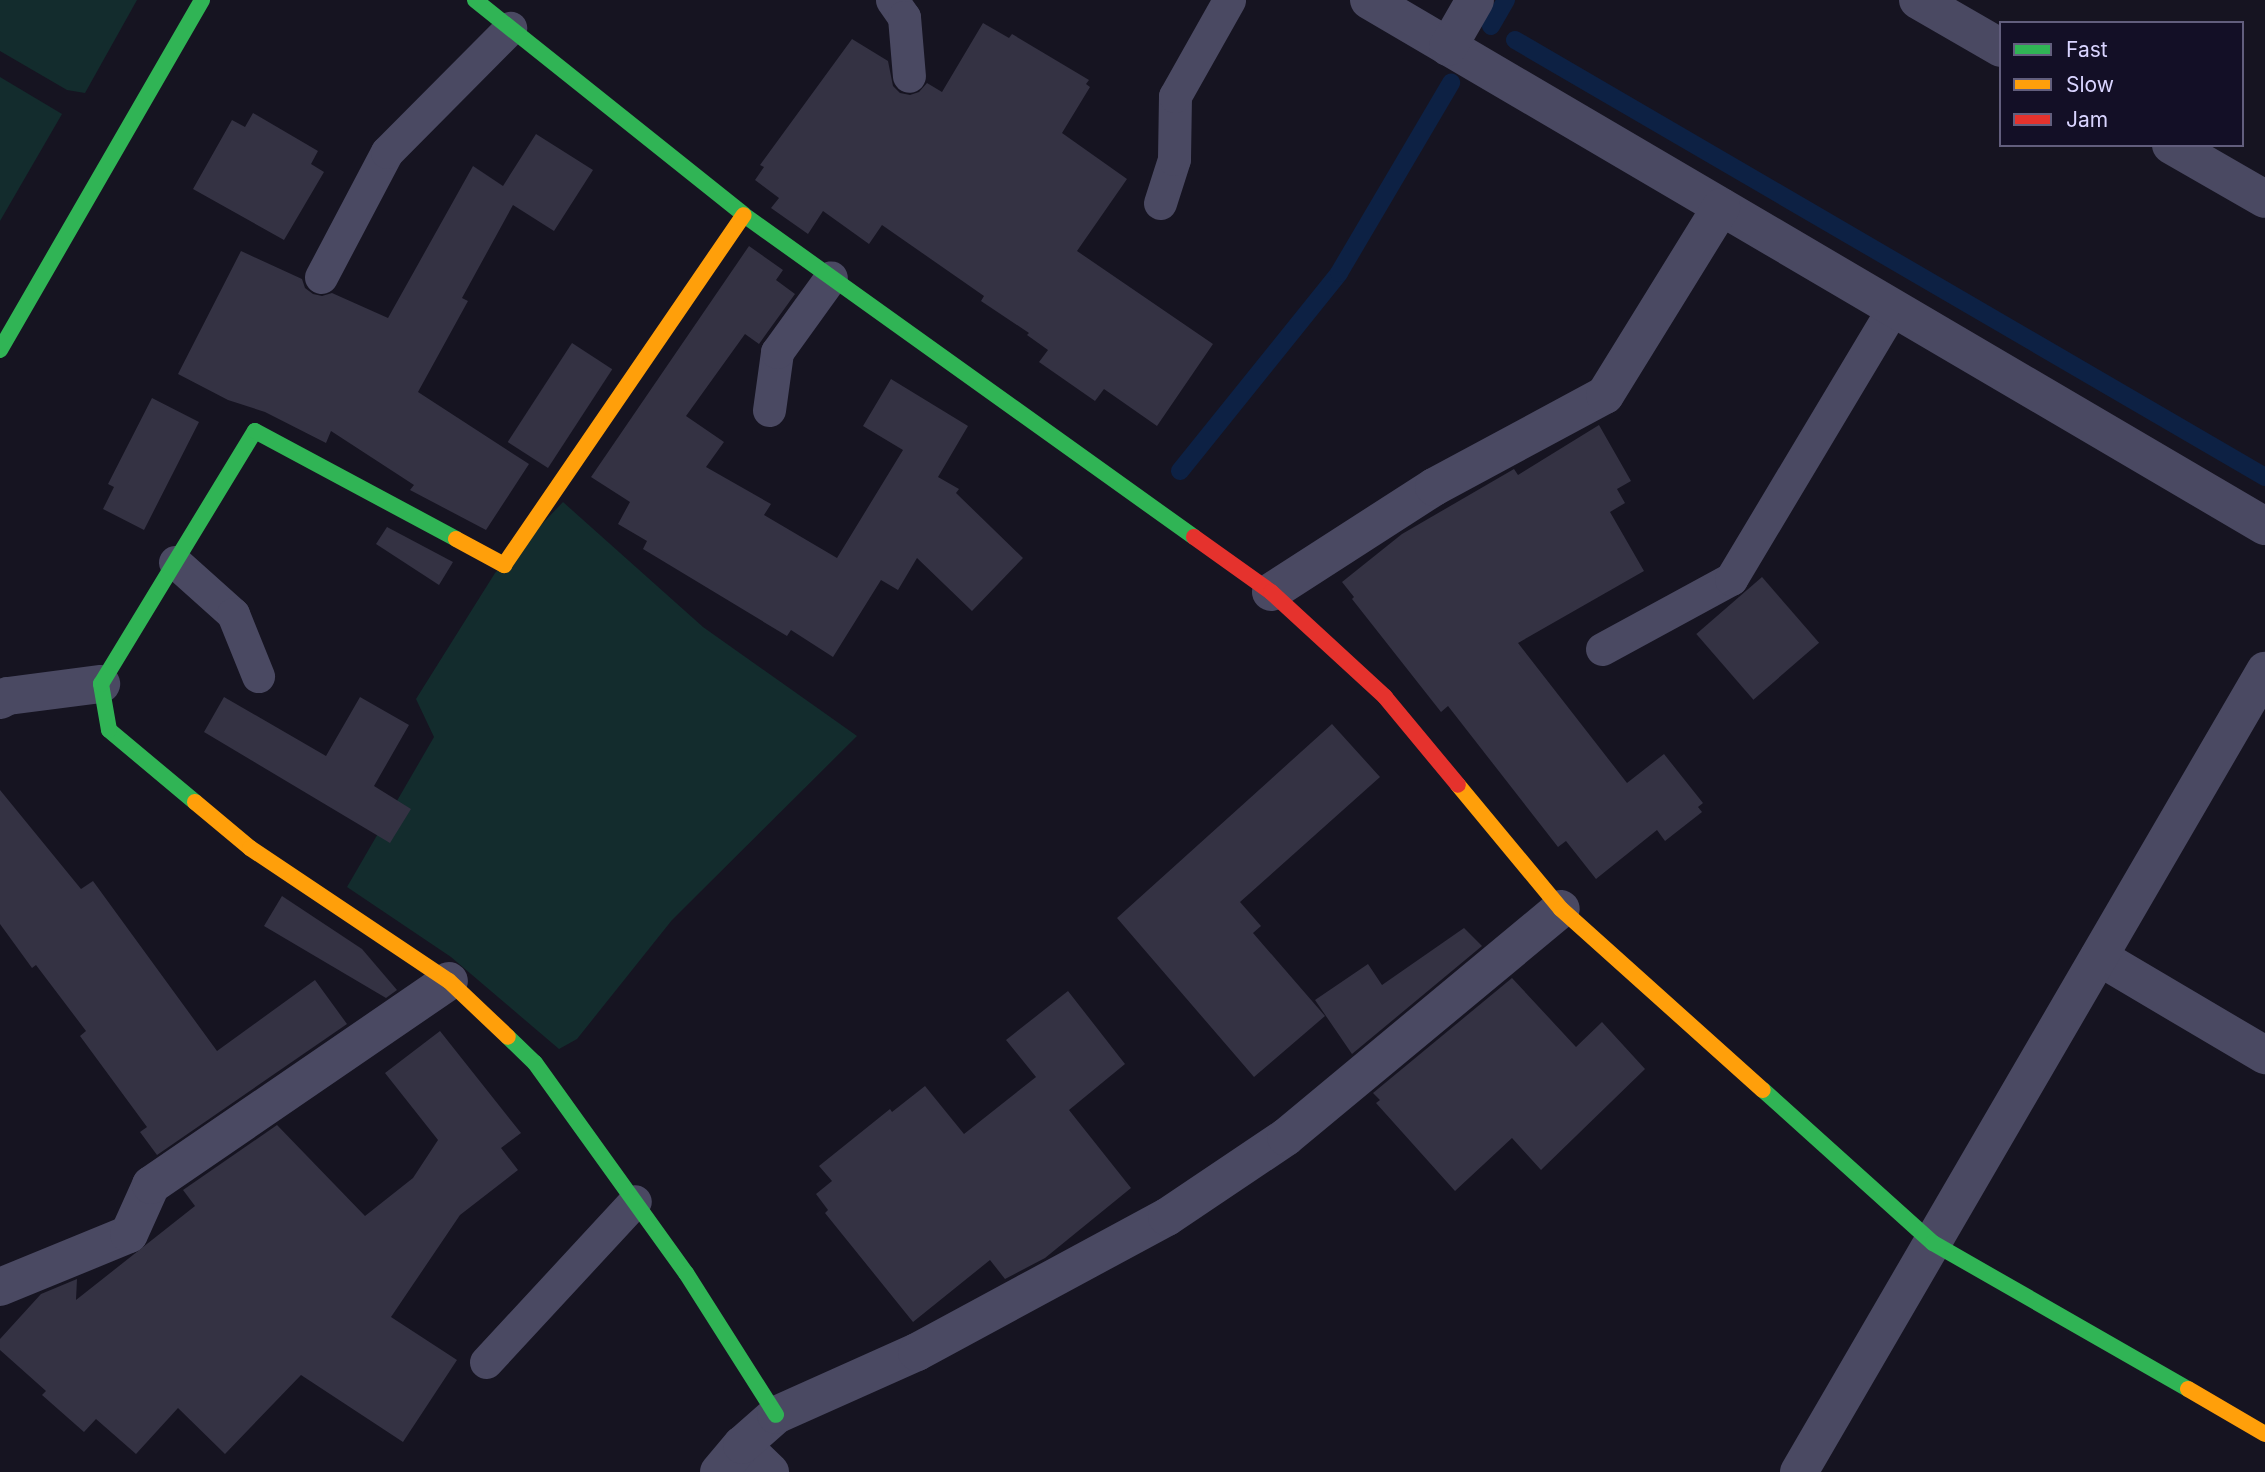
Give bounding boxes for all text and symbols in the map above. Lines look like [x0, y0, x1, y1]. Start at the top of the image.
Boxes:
legend [1999, 21, 2244, 147]
text: Fast [2066, 37, 2108, 62]
text: Slow [2066, 72, 2114, 97]
text: Jam [2066, 107, 2108, 132]

